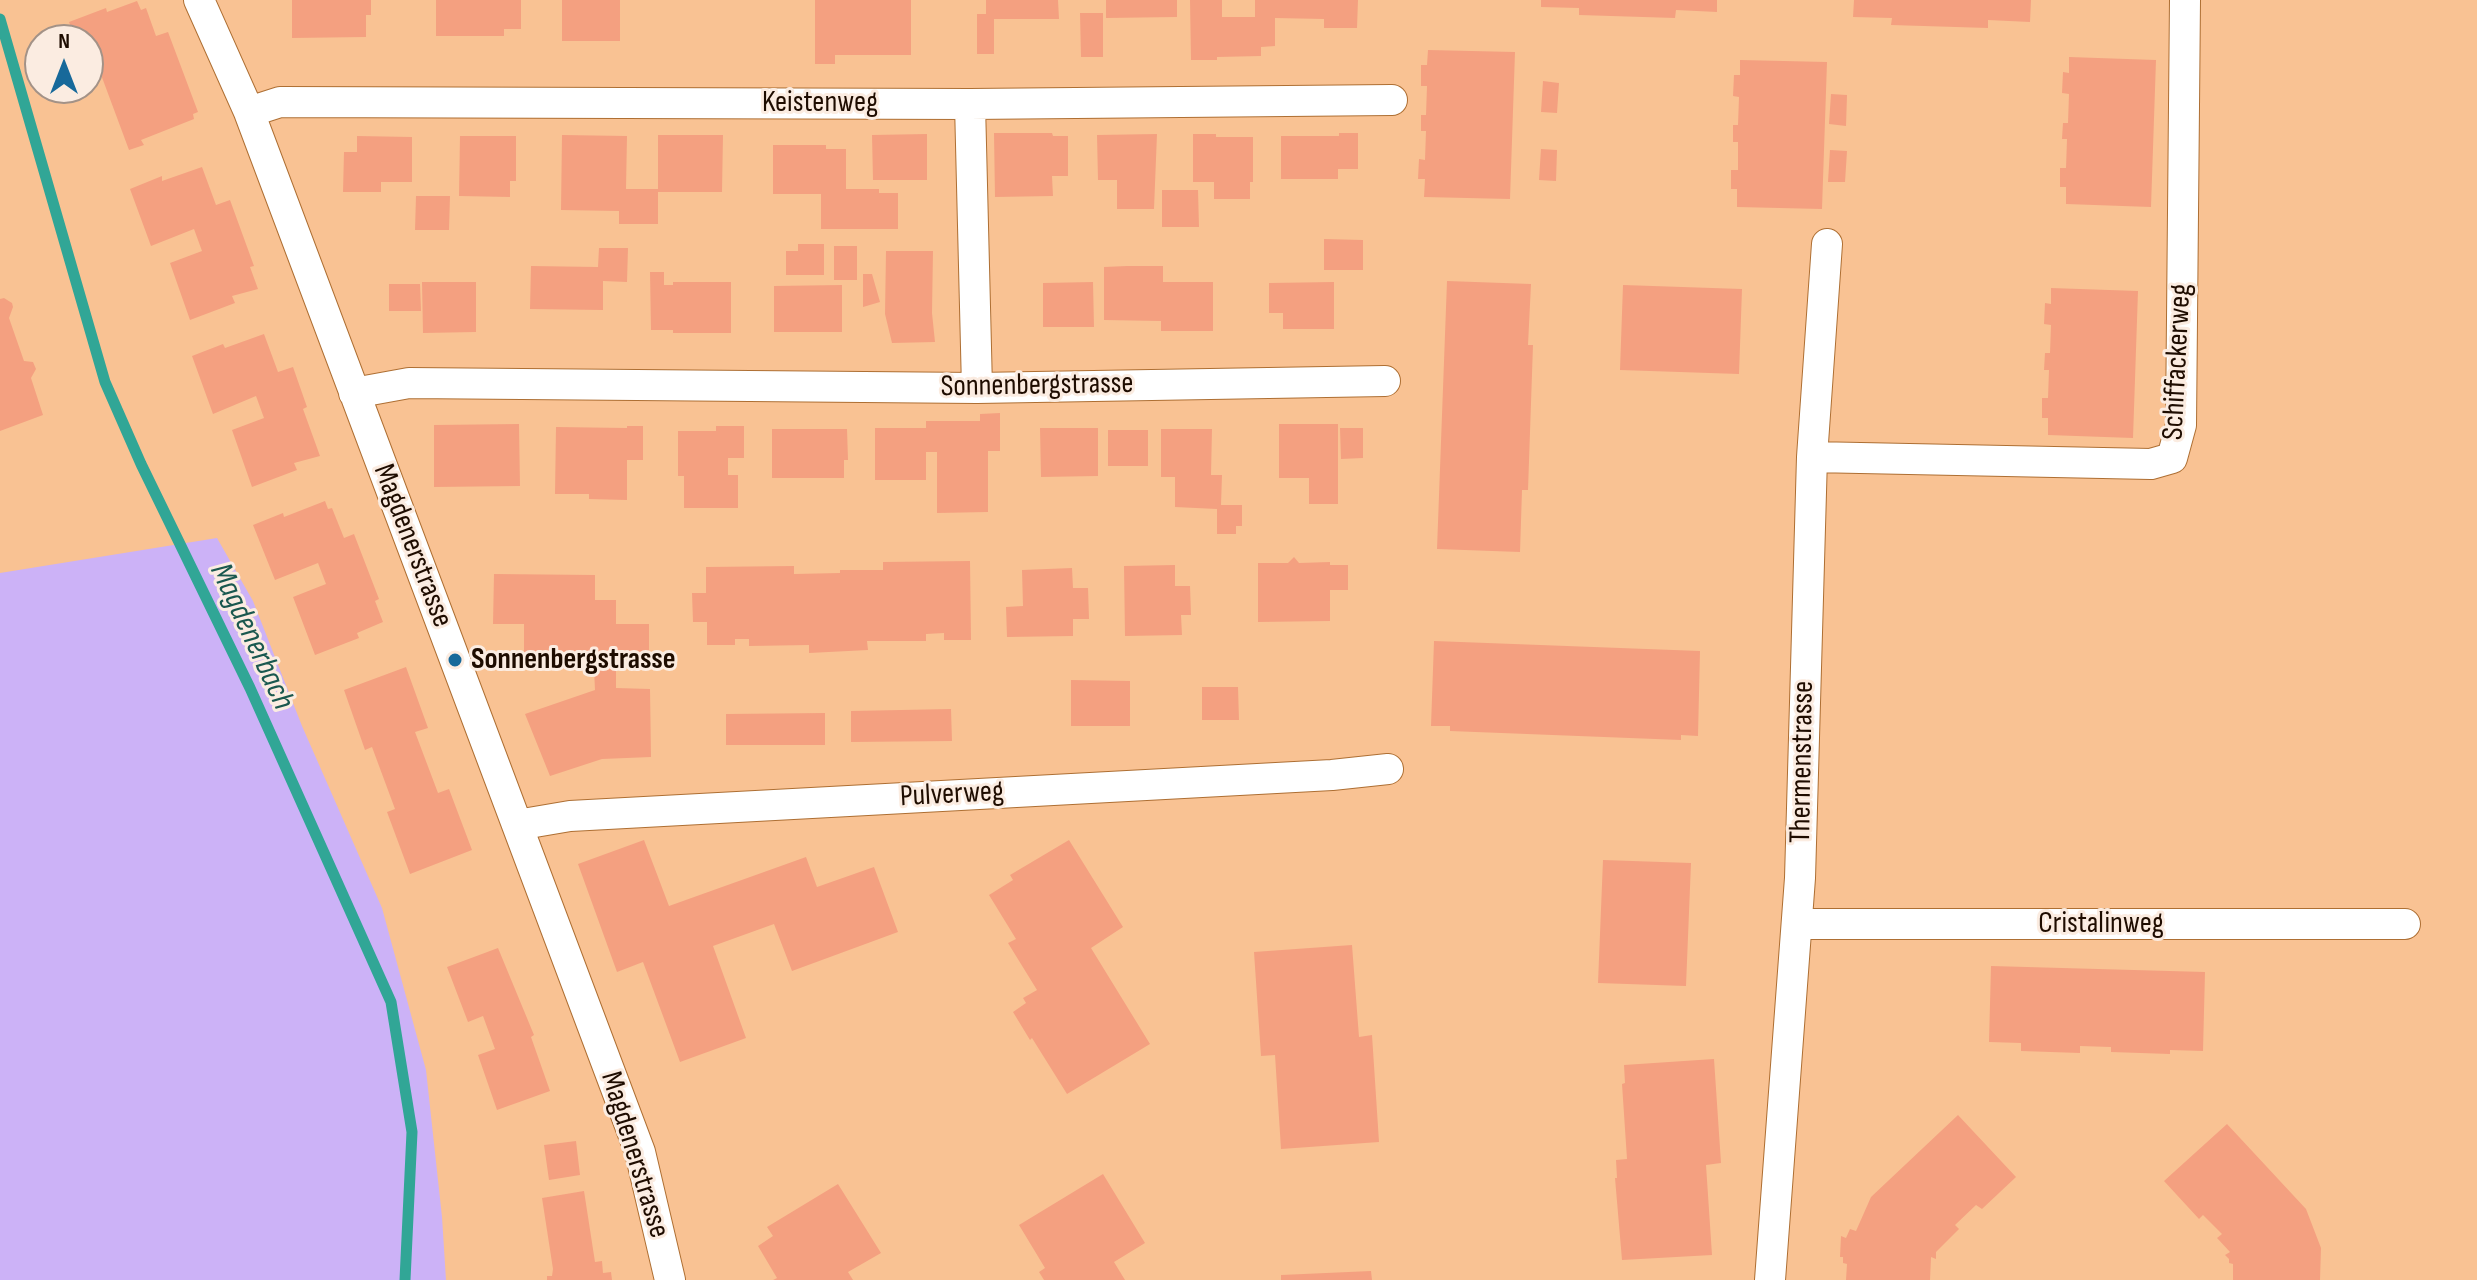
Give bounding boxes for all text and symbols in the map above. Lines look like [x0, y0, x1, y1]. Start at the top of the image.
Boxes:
north arrow [24, 24, 104, 104]
text: N [58, 28, 70, 55]
street label: Keistenweg [762, 85, 878, 121]
street label: Schiffackerweg [2156, 283, 2200, 441]
street label: Sonnenbergstrasse [940, 366, 1134, 406]
street label: Magdenerstrasse [364, 459, 460, 633]
water label: Magdenerbach [200, 558, 302, 716]
place label: Sonnenbergstrasse [471, 642, 676, 678]
marker: Sonnenbergstrasse [446, 651, 464, 669]
street label: Thermenstrasse [1784, 680, 1822, 844]
street label: Pulverweg [899, 774, 1005, 816]
street label: Cristalinweg [2038, 906, 2164, 942]
street label: Magdenerstrasse [592, 1068, 676, 1242]

